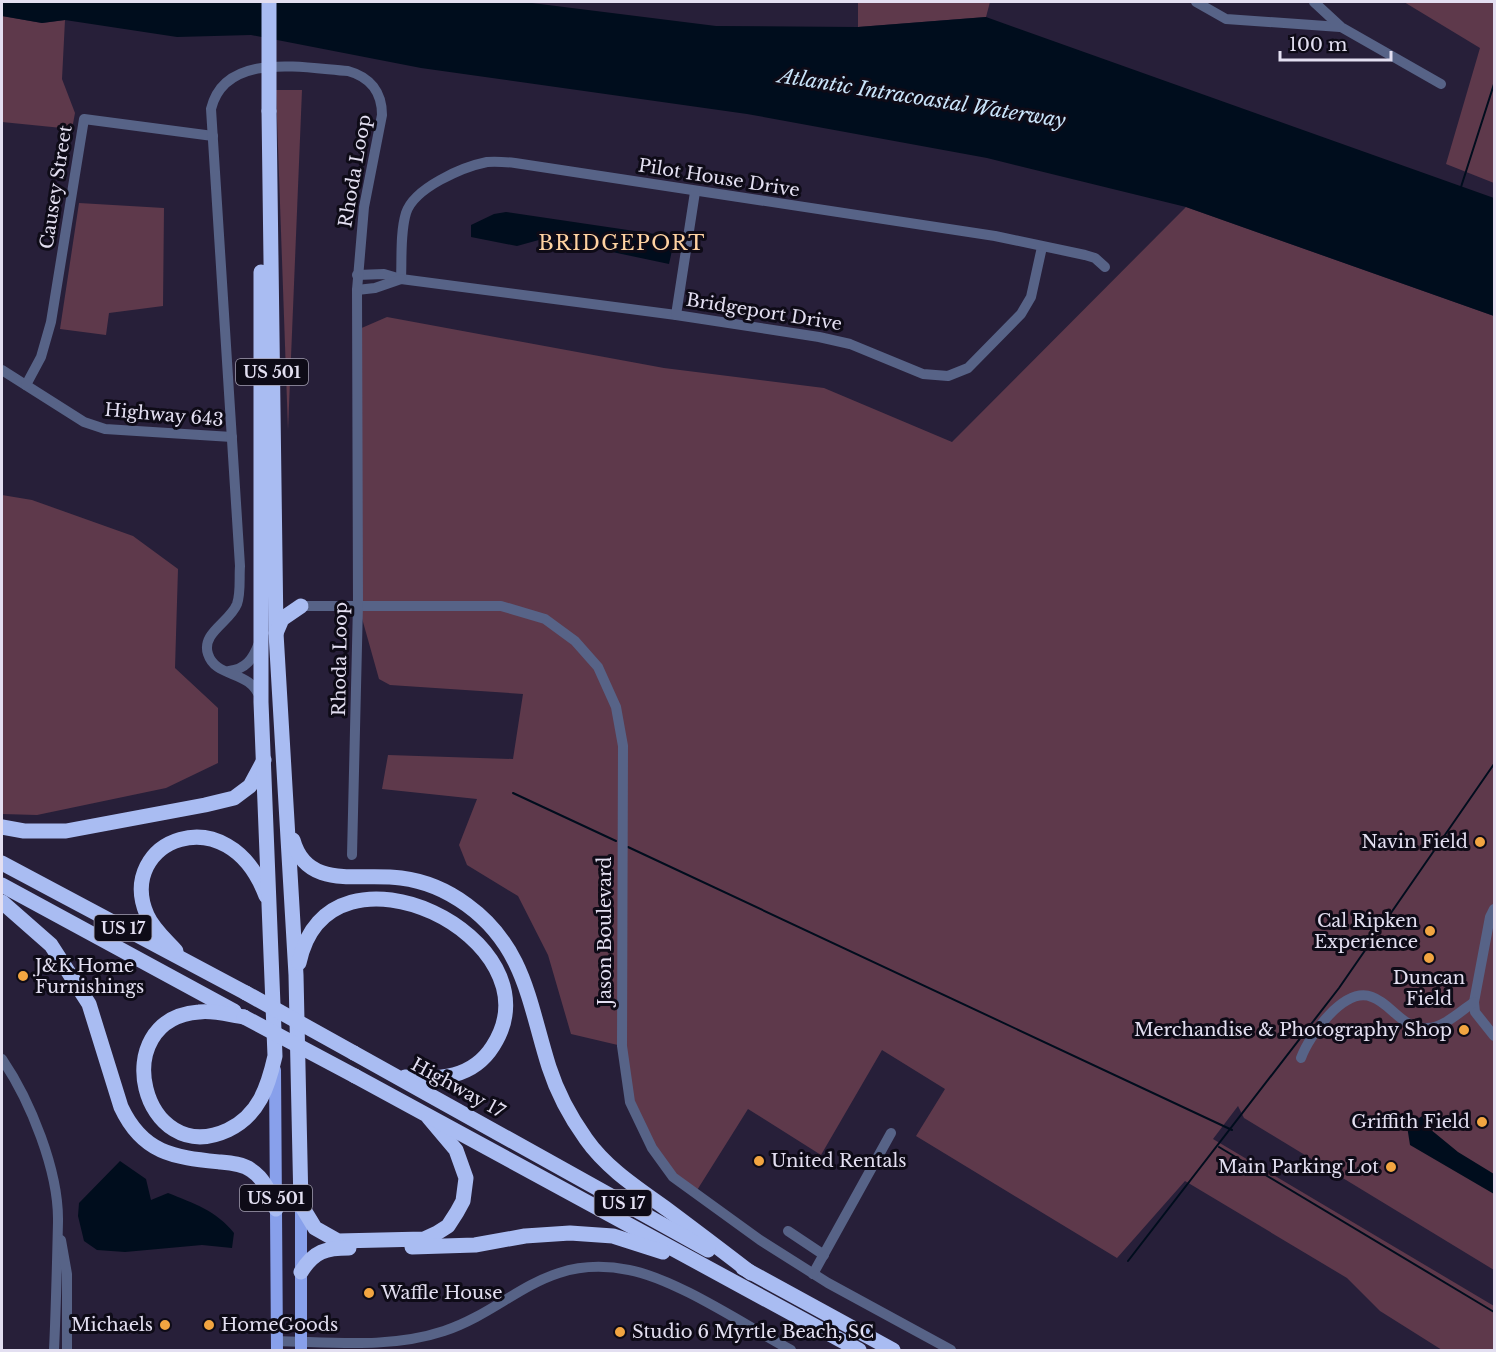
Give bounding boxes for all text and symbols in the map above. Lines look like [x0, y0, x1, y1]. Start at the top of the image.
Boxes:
scale bar [1280, 24, 1391, 62]
text: 100 m [1289, 34, 1347, 56]
water label: Atlantic Intracoastal Waterway [774, 63, 1068, 133]
street label: Rhoda Loop [334, 113, 376, 229]
street label: Causey Street [35, 123, 77, 250]
street label: Pilot House Drive [637, 154, 801, 202]
district label: BRIDGEPORT [538, 231, 706, 255]
street label: Bridgeport Drive [684, 289, 844, 335]
road number: US 501 [236, 359, 308, 385]
street label: Highway 643 [103, 399, 225, 431]
street label: Rhoda Loop [328, 602, 352, 716]
place label: Navin Field [1362, 831, 1468, 853]
marker: Navin Field [1473, 835, 1487, 849]
street label: Jason Boulevard [594, 857, 616, 1007]
place label: Cal Ripken Experience [1314, 910, 1418, 953]
road number: US 17 [94, 915, 152, 941]
marker: Cal Ripken Experience [1423, 924, 1437, 938]
marker: Duncan Field [1422, 951, 1436, 965]
place label: J&K Home Furnishings [33, 955, 144, 998]
place label: Duncan Field [1393, 967, 1465, 1010]
marker: J&K Home Furnishings [16, 969, 30, 983]
place label: Merchandise & Photography Shop [1134, 1019, 1452, 1041]
marker: Merchandise & Photography Shop [1457, 1023, 1471, 1037]
street label: Highway 17 [407, 1053, 509, 1123]
place label: Griffith Field [1351, 1111, 1470, 1133]
marker: Griffith Field [1475, 1115, 1489, 1129]
place label: United Rentals [771, 1150, 906, 1172]
marker: United Rentals [752, 1154, 766, 1168]
place label: Main Parking Lot [1218, 1156, 1379, 1178]
marker: Main Parking Lot [1384, 1160, 1398, 1174]
road number: US 501 [240, 1185, 312, 1211]
road number: US 17 [594, 1190, 652, 1216]
place label: Waffle House [380, 1282, 502, 1304]
marker: Waffle House [362, 1286, 376, 1300]
place label: Michaels [71, 1314, 153, 1336]
place label: HomeGoods [221, 1314, 338, 1336]
marker: Michaels [158, 1318, 172, 1332]
marker: HomeGoods [202, 1318, 216, 1332]
place label: Studio 6 Myrtle Beach, SC [632, 1321, 874, 1343]
marker: Studio 6 Myrtle Beach, SC [613, 1325, 627, 1339]

